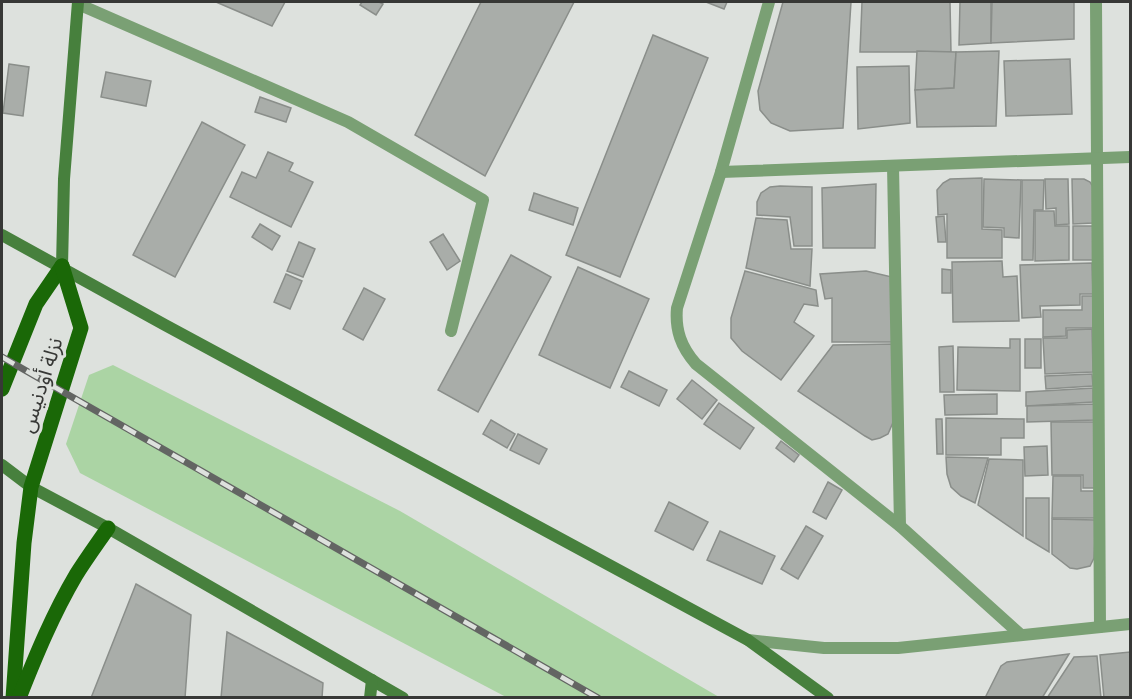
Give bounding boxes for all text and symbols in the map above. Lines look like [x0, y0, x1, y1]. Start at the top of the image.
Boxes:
street label: نزلة أودنيس [13, 334, 68, 435]

